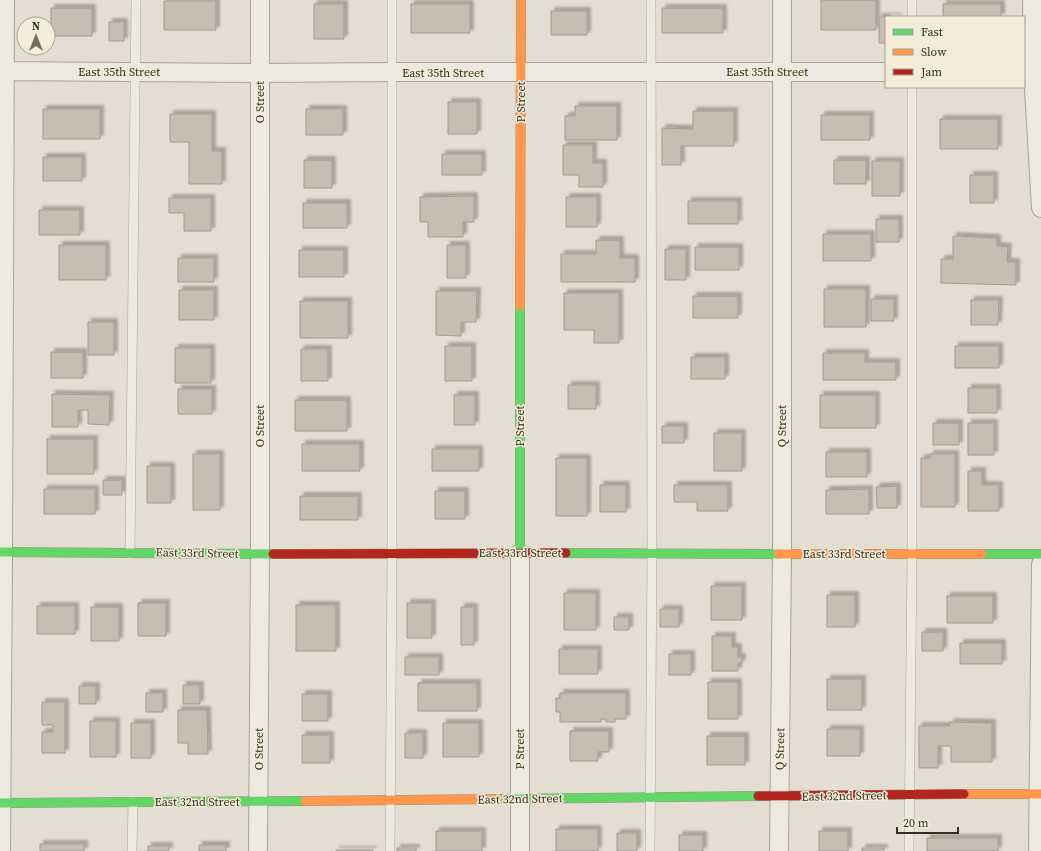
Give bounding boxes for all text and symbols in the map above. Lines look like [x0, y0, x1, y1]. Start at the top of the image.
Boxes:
north arrow [16, 16, 56, 56]
legend [885, 16, 1025, 88]
text: N [32, 19, 40, 34]
text: Fast [921, 24, 943, 40]
text: Slow [921, 44, 947, 60]
street label: East 35th Street [78, 64, 160, 80]
street label: East 35th Street [726, 64, 808, 80]
text: Jam [920, 64, 942, 80]
street label: East 35th Street [402, 65, 484, 81]
street label: O Street [252, 81, 268, 123]
street label: P Street [513, 81, 529, 122]
street label: O Street [252, 405, 268, 447]
street label: P Street [512, 405, 528, 446]
street label: Q Street [774, 405, 790, 447]
street label: East 33rd Street [155, 544, 239, 562]
street label: East 33rd Street [479, 545, 562, 561]
street label: East 33rd Street [803, 546, 886, 562]
street label: O Street [251, 728, 267, 770]
street label: P Street [512, 728, 528, 769]
street label: Q Street [772, 728, 788, 770]
street label: East 32nd Street [801, 787, 887, 805]
street label: East 32nd Street [477, 790, 563, 808]
street label: East 32nd Street [154, 794, 240, 810]
scale bar [897, 809, 958, 835]
text: 20 m [903, 815, 929, 831]

